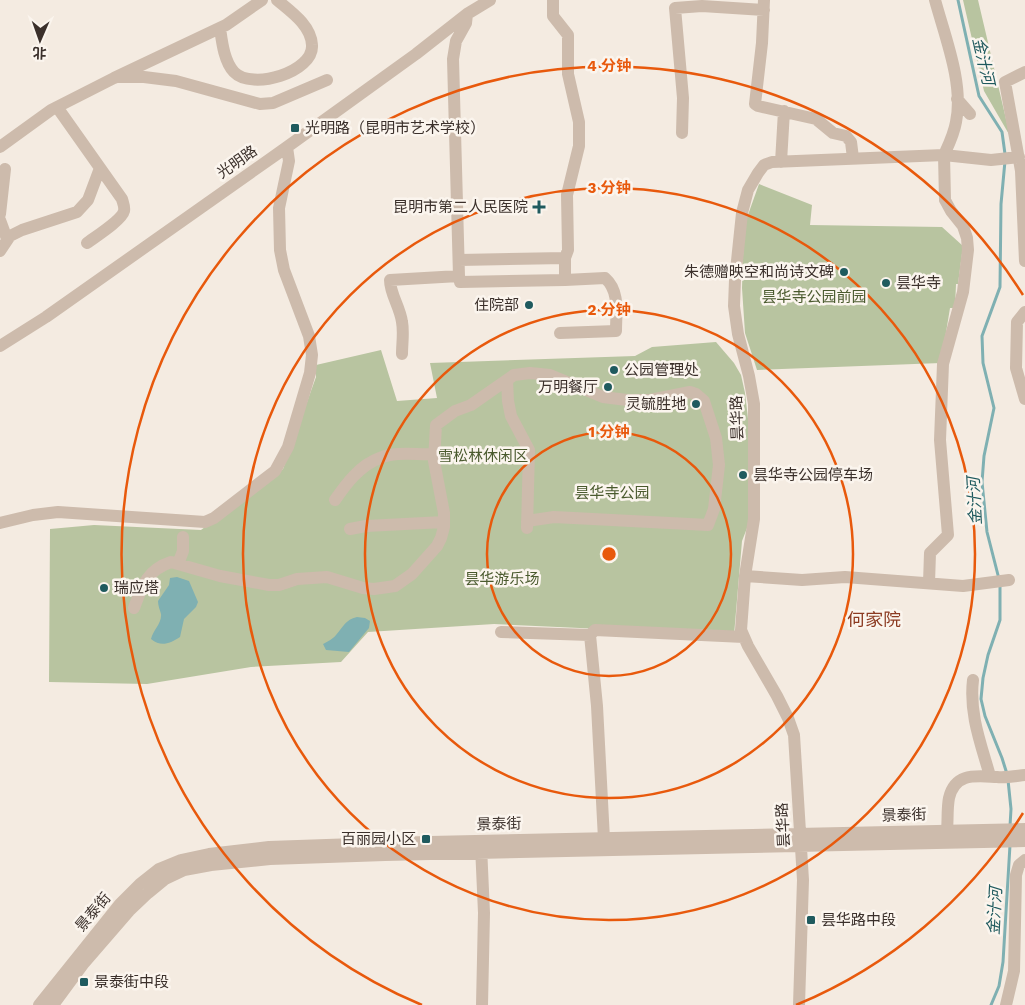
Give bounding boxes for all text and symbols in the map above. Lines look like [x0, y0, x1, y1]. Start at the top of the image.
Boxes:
north arrow [15, 15, 65, 65]
water label: 金汁河 [969, 36, 999, 90]
text: 北 [32, 45, 47, 61]
text: 4 分钟 [587, 57, 631, 75]
place label: 光明路（昆明市艺术学校） [305, 119, 485, 137]
marker: 光明路（昆明市艺术学校） [289, 122, 301, 134]
street label: 光明路 [213, 142, 261, 182]
text: 3 分钟 [587, 179, 631, 197]
place label: 昆明市第二人民医院 [393, 198, 528, 216]
marker: 昆明市第二人民医院 [532, 200, 546, 214]
place label: 朱德赠映空和尚诗文碑 [684, 263, 834, 281]
marker: 朱德赠映空和尚诗文碑 [838, 266, 850, 278]
place label: 昙华寺 [896, 274, 941, 292]
marker: 昙华寺 [880, 277, 892, 289]
park label: 昙华寺公园前园 [761, 288, 867, 306]
place label: 住院部 [474, 296, 519, 314]
marker: 住院部 [523, 299, 535, 311]
text: 2 分钟 [587, 301, 631, 319]
place label: 公园管理处 [624, 361, 699, 379]
marker: 公园管理处 [608, 364, 620, 376]
place label: 万明餐厅 [538, 378, 598, 396]
marker: 万明餐厅 [602, 381, 614, 393]
place label: 灵毓胜地 [626, 395, 686, 413]
street label: 昙华路 [727, 395, 747, 441]
marker: 灵毓胜地 [690, 398, 702, 410]
text: 1 分钟 [589, 423, 629, 441]
park label: 雪松林休闲区 [438, 447, 528, 465]
place label: 昙华寺公园停车场 [753, 466, 873, 484]
marker: 昙华寺公园停车场 [737, 469, 749, 481]
water label: 金汁河 [964, 474, 985, 525]
park label: 昙华寺公园 [574, 484, 650, 502]
centre of rings [600, 545, 618, 563]
park label: 昙华游乐场 [464, 570, 540, 588]
place label: 瑞应塔 [114, 579, 159, 597]
marker: 瑞应塔 [98, 582, 110, 594]
district label: 何家院 [847, 609, 901, 630]
street label: 昙华路 [773, 802, 793, 848]
street label: 景泰街 [881, 805, 927, 825]
street label: 景泰街 [476, 815, 522, 833]
place label: 百丽园小区 [341, 830, 416, 848]
marker: 百丽园小区 [420, 833, 432, 845]
water label: 金汁河 [984, 884, 1005, 935]
street label: 景泰街 [72, 889, 114, 935]
place label: 昙华路中段 [821, 911, 896, 929]
marker: 昙华路中段 [805, 914, 817, 926]
place label: 景泰街中段 [94, 973, 169, 991]
marker: 景泰街中段 [78, 976, 90, 988]

